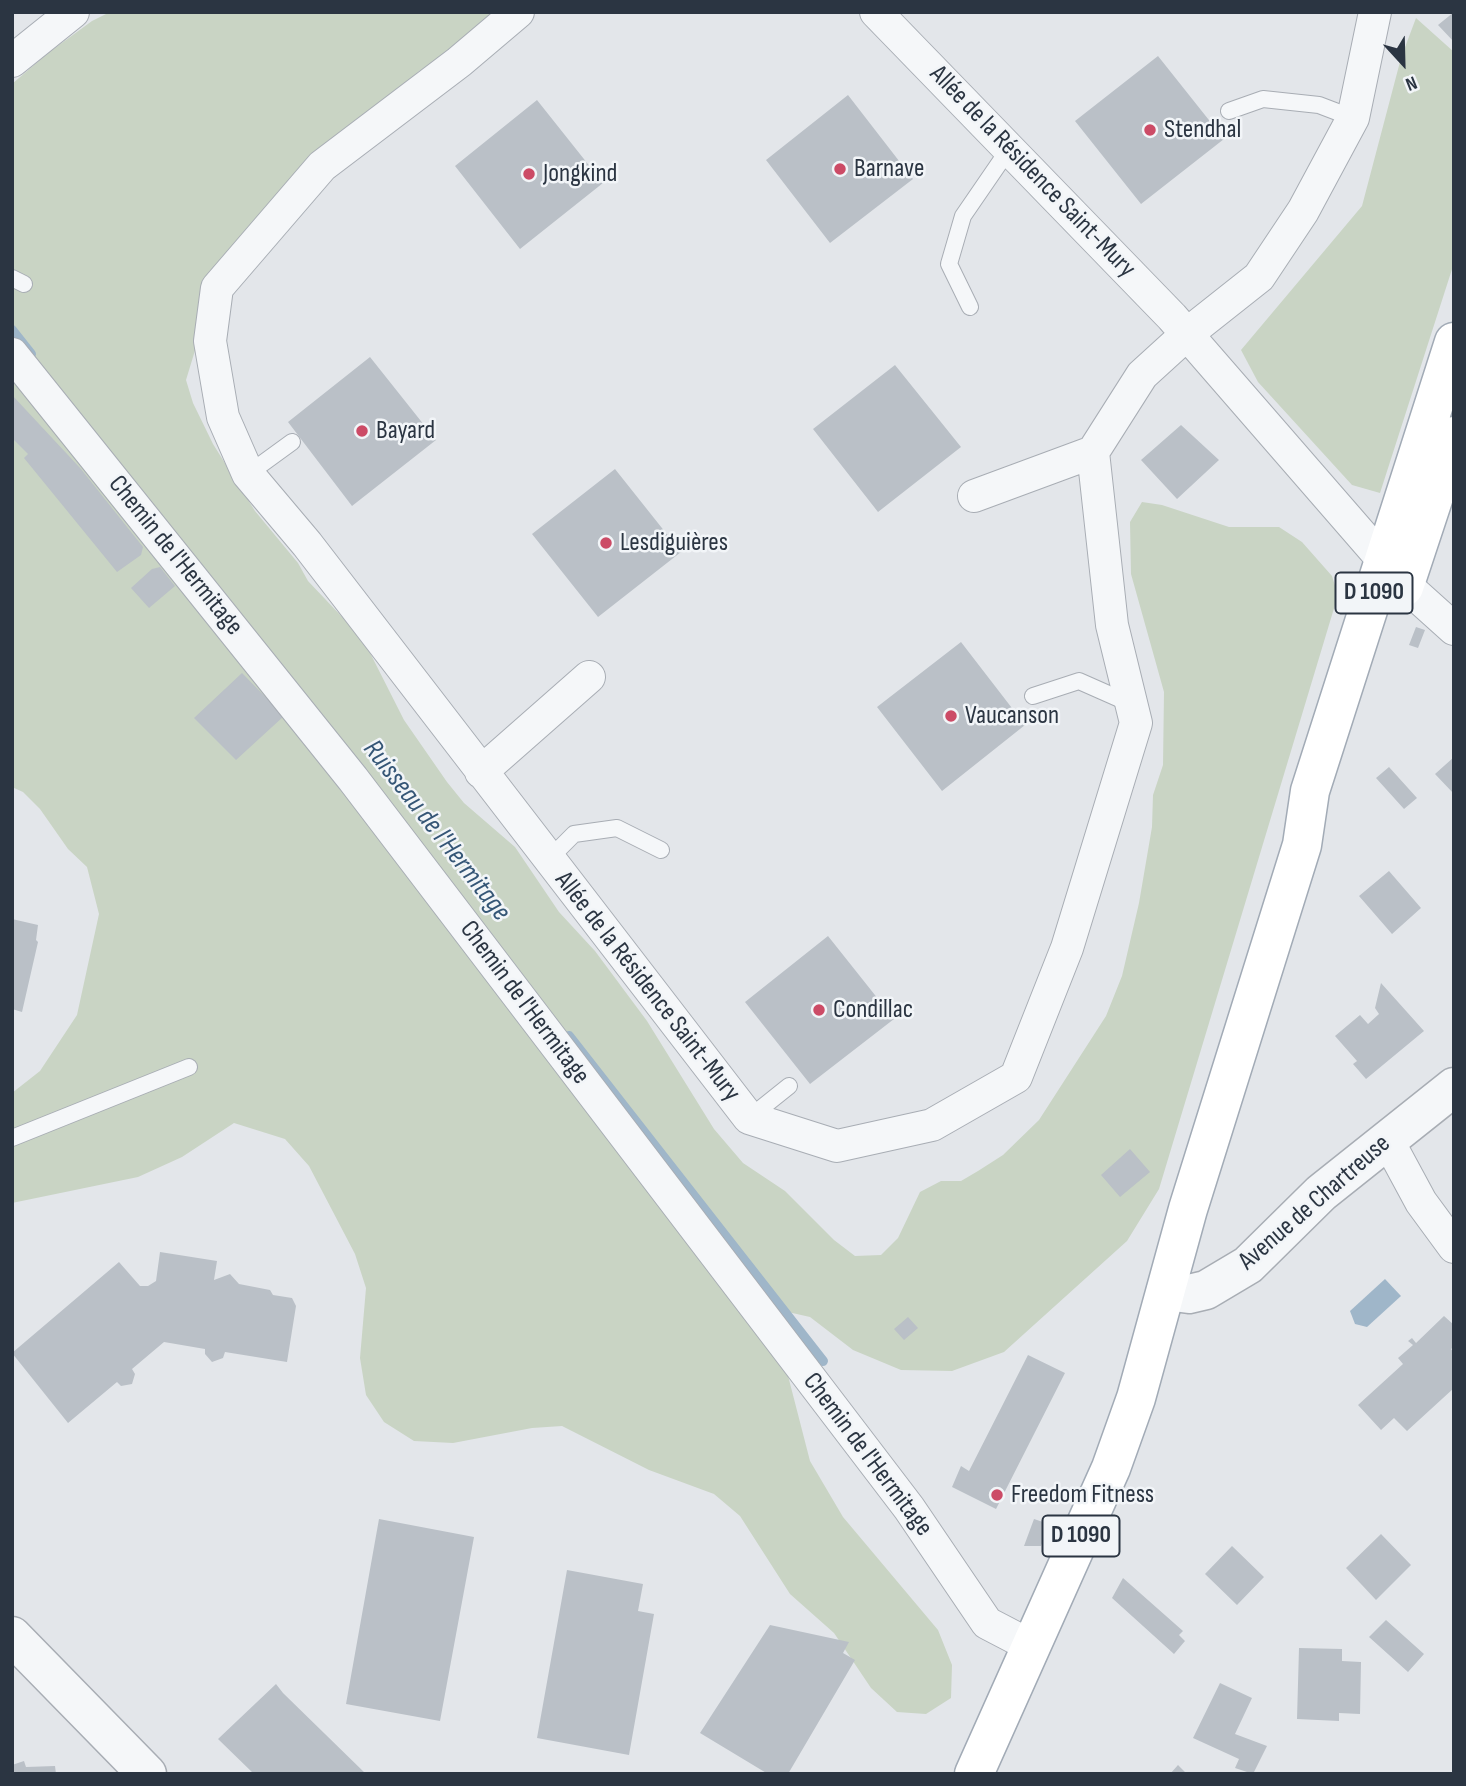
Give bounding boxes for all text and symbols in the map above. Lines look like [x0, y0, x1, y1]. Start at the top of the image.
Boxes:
north arrow [1368, 28, 1438, 98]
street label: Allée de la Résidence Saint-Mury [922, 59, 1142, 285]
text: N [1402, 70, 1420, 95]
place label: Stendhal [1164, 114, 1241, 146]
marker: Stendhal [1142, 122, 1158, 138]
place label: Barnave [854, 153, 924, 185]
place label: Jongkind [543, 158, 617, 190]
marker: Barnave [832, 161, 848, 177]
marker: Jongkind [521, 166, 537, 182]
place label: Bayard [376, 415, 435, 447]
marker: Bayard [354, 423, 370, 439]
street label: Chemin de l'Hermitage [101, 470, 249, 642]
place label: Lesdiguières [620, 527, 728, 559]
marker: Lesdiguières [598, 535, 614, 551]
road number: D 1090 [1336, 572, 1412, 614]
place label: Vaucanson [965, 700, 1059, 732]
marker: Vaucanson [943, 708, 959, 724]
water label: Ruisseau de l'Hermitage [355, 734, 517, 928]
street label: Allée de la Résidence Saint-Mury [548, 866, 746, 1108]
street label: Chemin de l'Hermitage [452, 915, 596, 1091]
place label: Condillac [833, 994, 913, 1026]
marker: Condillac [811, 1002, 827, 1018]
street label: Avenue de Chartreuse [1233, 1129, 1397, 1277]
street label: Chemin de l'Hermitage [795, 1367, 939, 1543]
place label: Freedom Fitness [1011, 1479, 1154, 1511]
marker: Freedom Fitness [989, 1487, 1005, 1503]
road number: D 1090 [1042, 1516, 1120, 1556]

